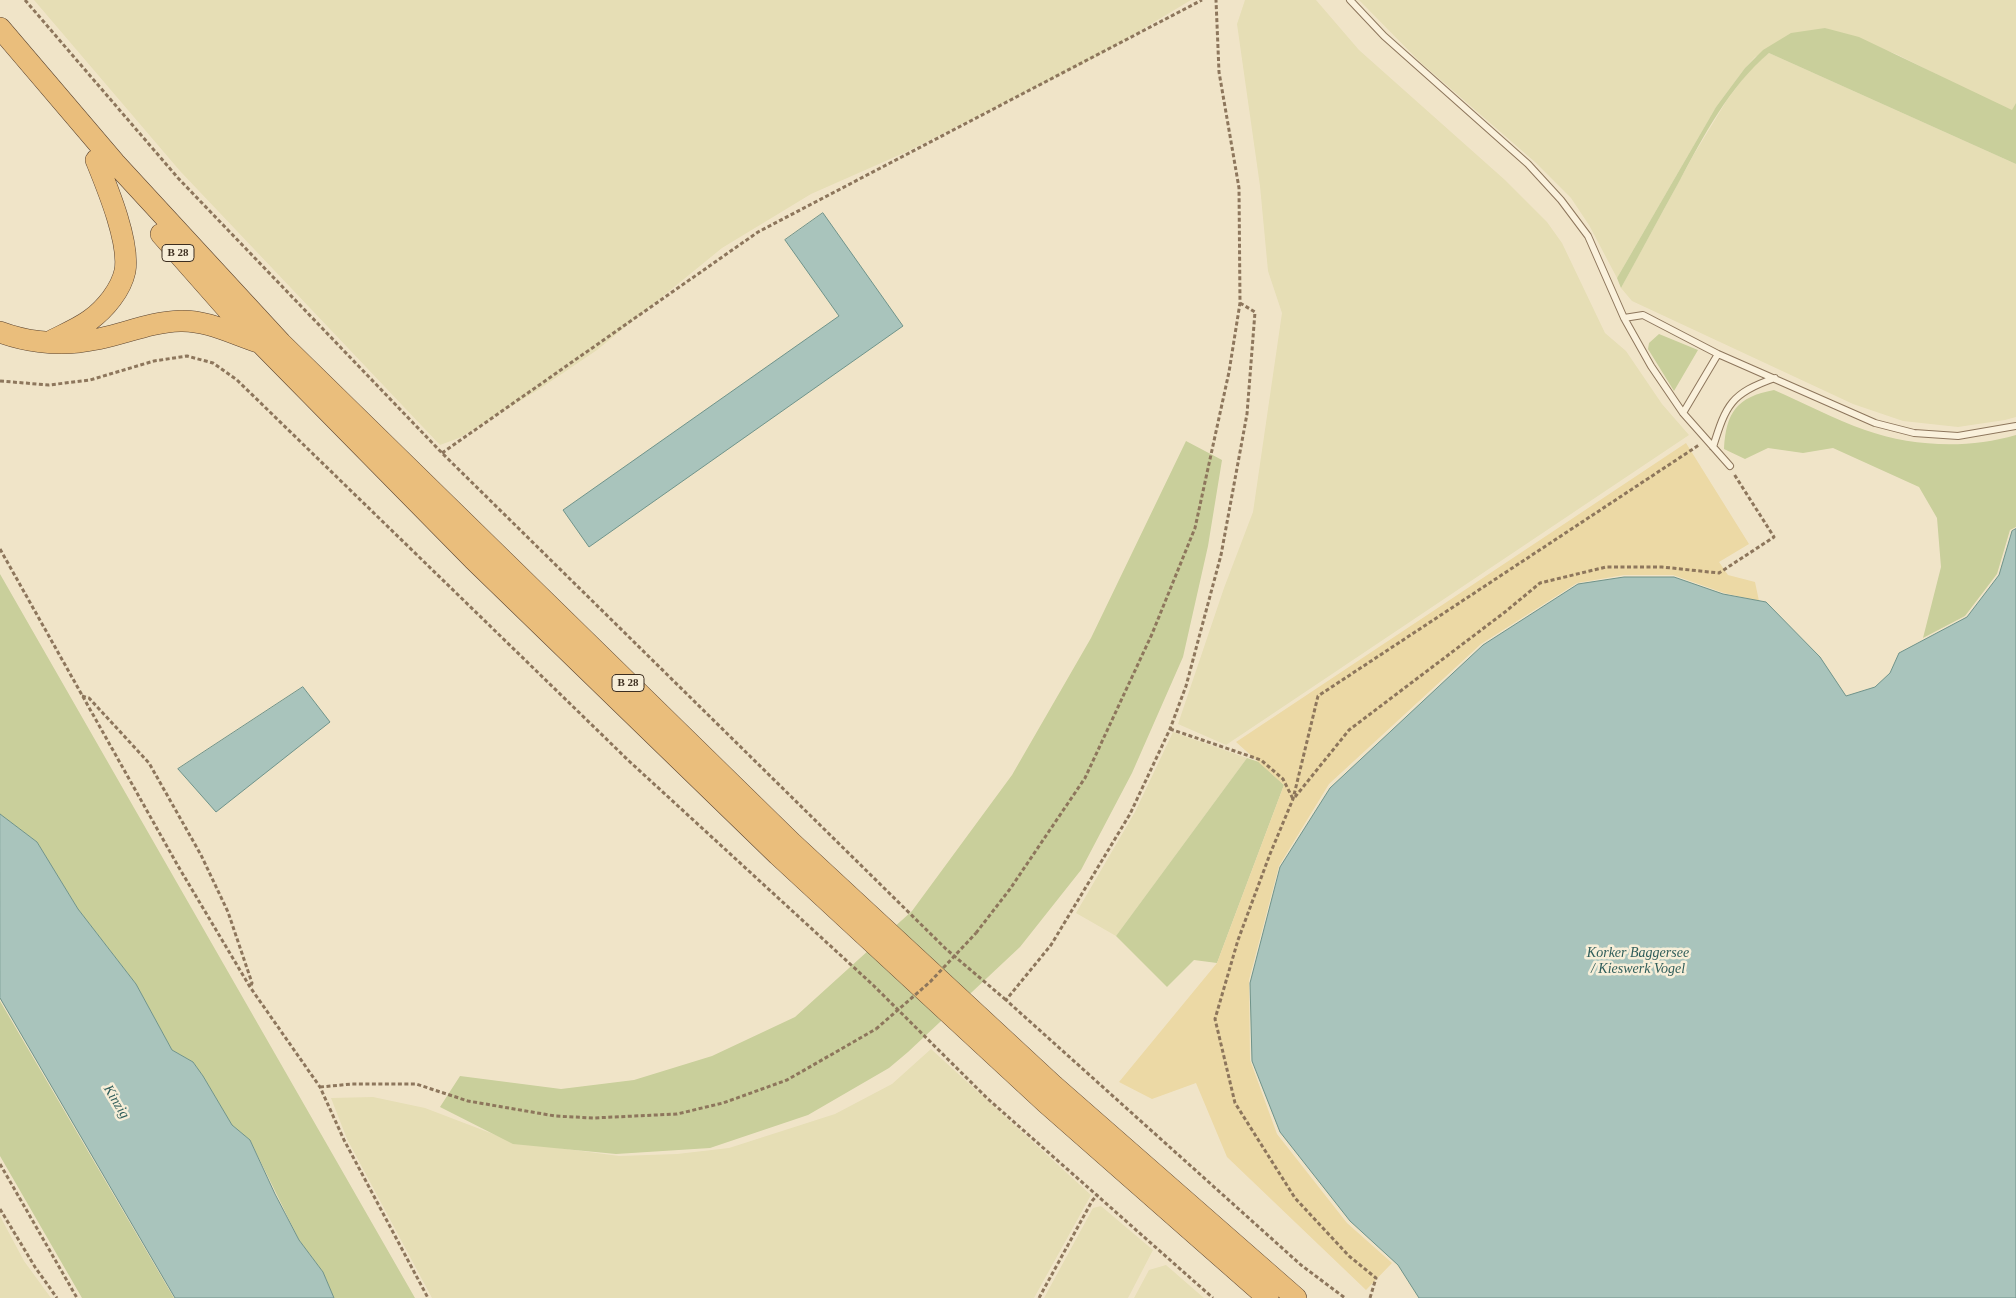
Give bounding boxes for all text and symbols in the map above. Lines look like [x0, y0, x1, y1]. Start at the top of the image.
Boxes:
road number: B 28 [162, 244, 194, 262]
road number: B 28 [612, 674, 644, 691]
water label: Korker Baggersee / Kieswerk Vogel [1587, 945, 1689, 978]
water label: Kinzig [99, 1082, 133, 1122]

